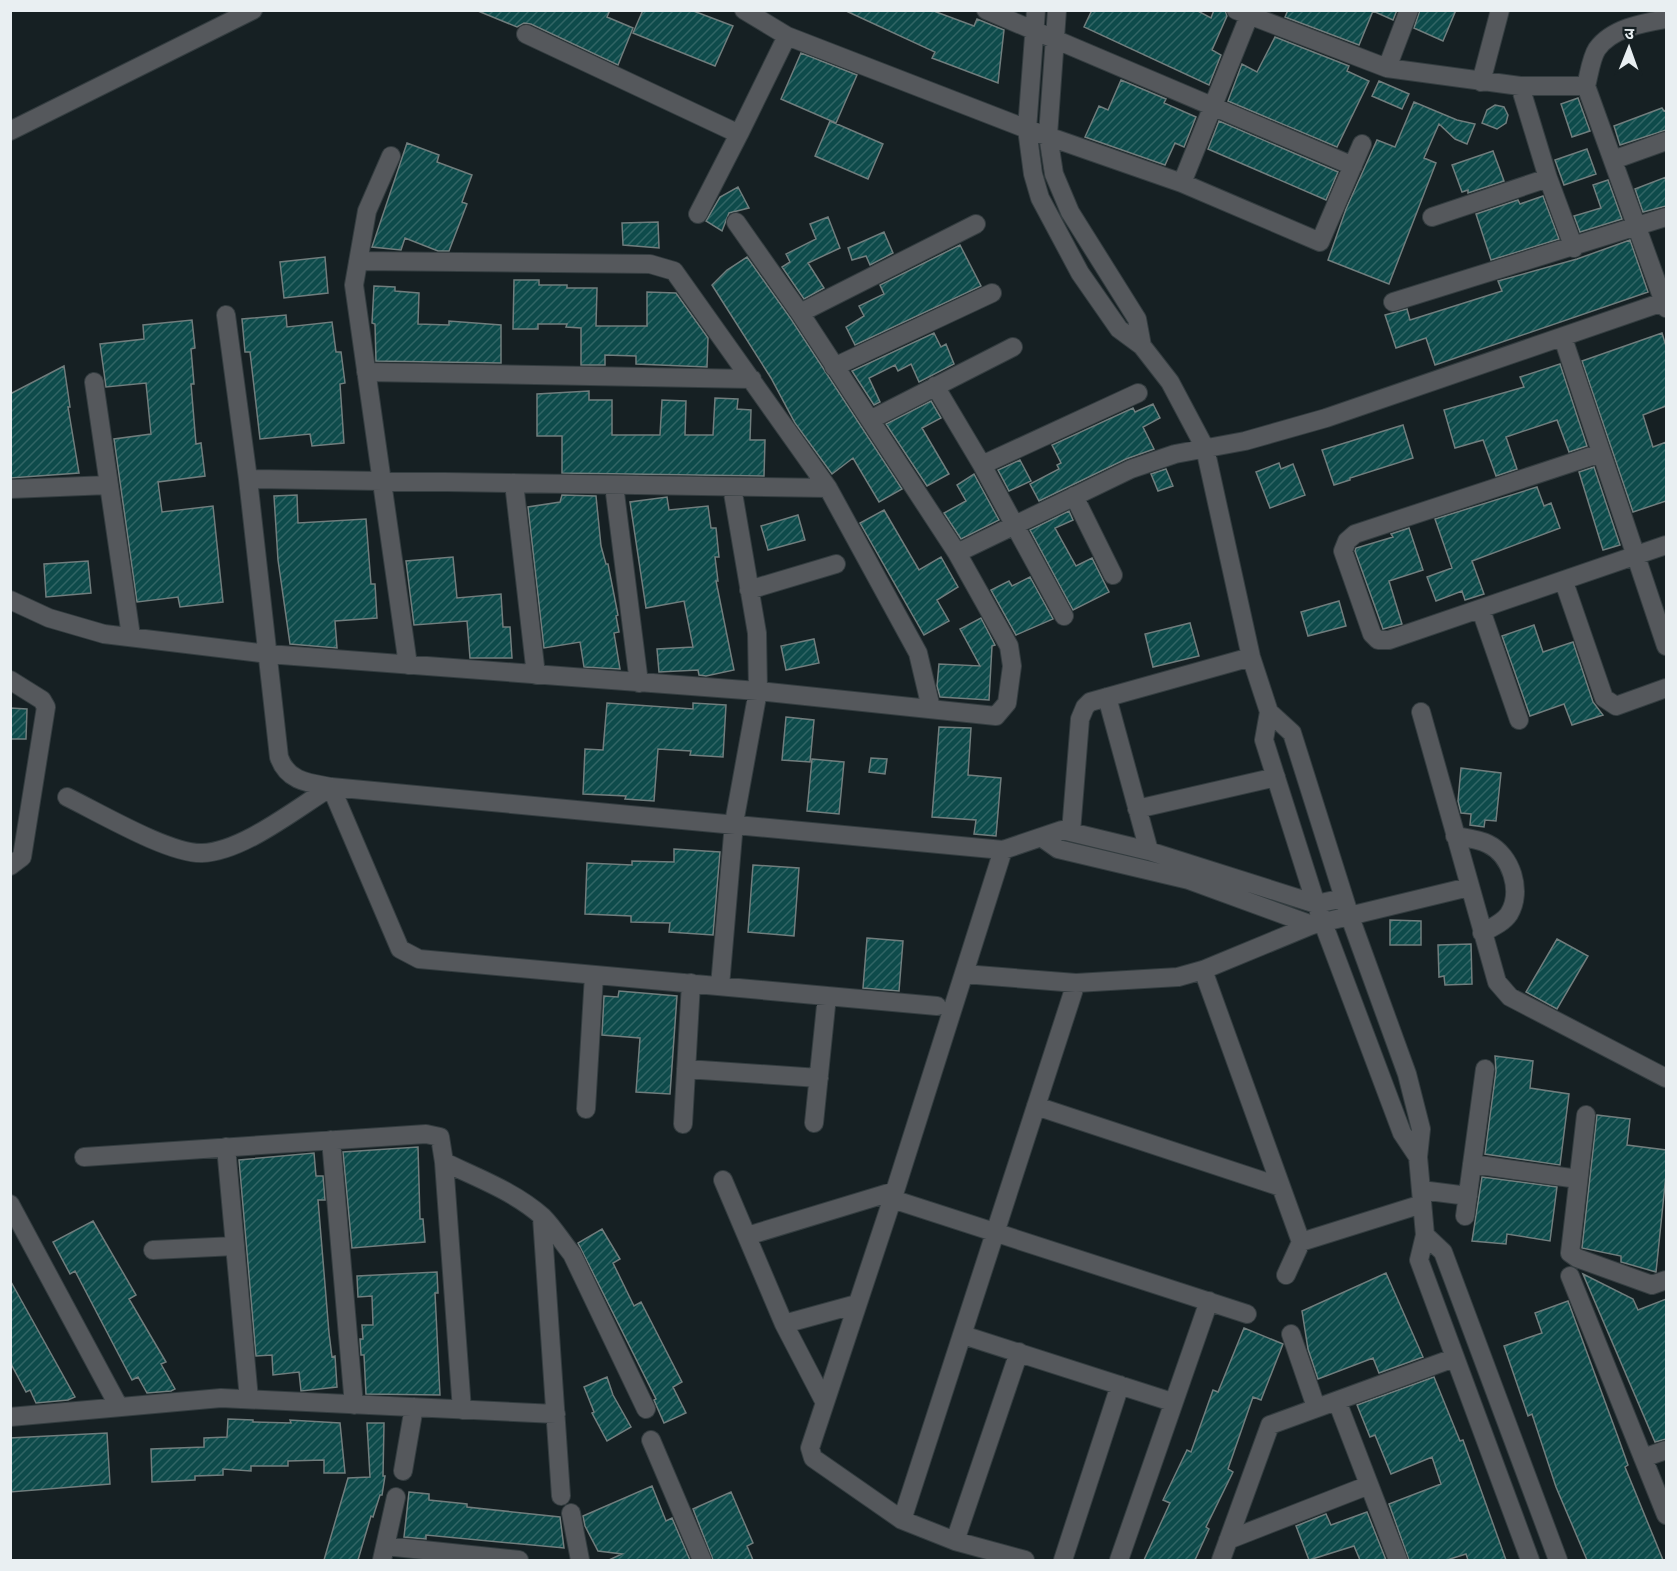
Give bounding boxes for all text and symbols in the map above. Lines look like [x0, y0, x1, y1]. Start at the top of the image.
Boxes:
north arrow [1599, 18, 1659, 78]
text: उ [1624, 23, 1635, 42]

